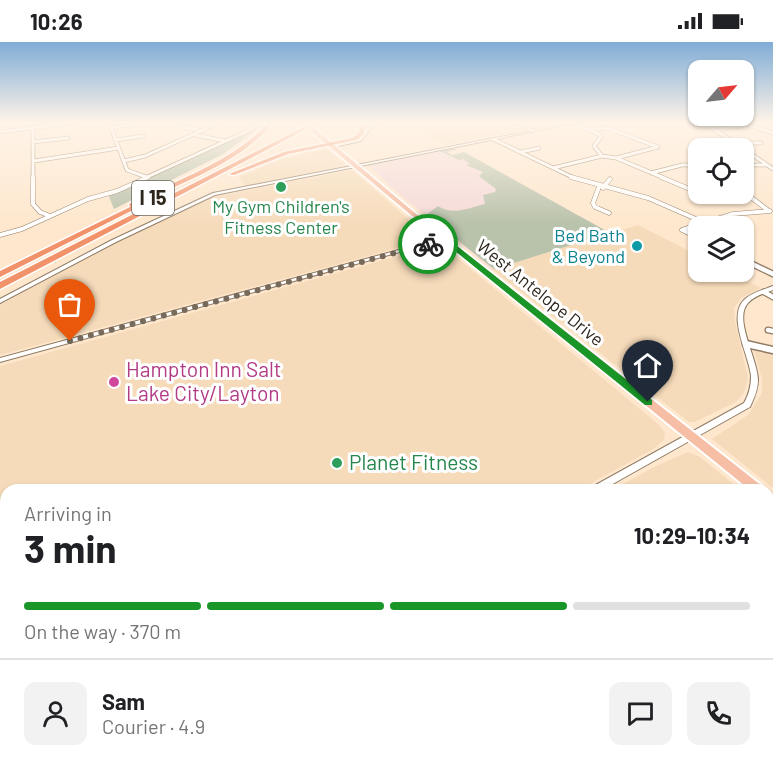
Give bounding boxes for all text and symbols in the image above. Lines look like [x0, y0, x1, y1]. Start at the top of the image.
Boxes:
text: 10:26 [30, 8, 82, 34]
north arrow [688, 60, 754, 126]
map controls [688, 60, 754, 282]
button: locate [688, 138, 754, 204]
marker: My Gym Children's Fitness Center [274, 180, 288, 194]
road number: I 15 [132, 181, 174, 215]
place label: My Gym Children's Fitness Center [212, 195, 350, 238]
courier [398, 214, 458, 274]
button: layers [688, 216, 754, 282]
place label: Bed Bath & Beyond [552, 224, 625, 267]
icon: bike [412, 228, 445, 261]
street label: West Antelope Drive [473, 234, 608, 350]
marker: Bed Bath & Beyond [630, 239, 644, 253]
pin [44, 279, 95, 341]
icon: bag [53, 288, 86, 321]
pin [622, 340, 673, 402]
icon: home [631, 349, 664, 382]
place label: Hampton Inn Salt Lake City/Layton [126, 356, 281, 405]
marker: Hampton Inn Salt Lake City/Layton [107, 375, 121, 389]
place label: Planet Fitness [349, 449, 478, 474]
marker: Planet Fitness [330, 456, 344, 470]
text: Arriving in [24, 501, 112, 525]
text: 10:29–10:34 [634, 522, 750, 548]
text: 3 min [24, 524, 117, 571]
text: On the way · 370 m [24, 619, 181, 643]
button: person [24, 682, 87, 745]
button: chat [609, 682, 672, 745]
button: phone [687, 682, 750, 745]
text: Sam [102, 688, 145, 714]
text: Courier · 4.9 [102, 714, 205, 738]

